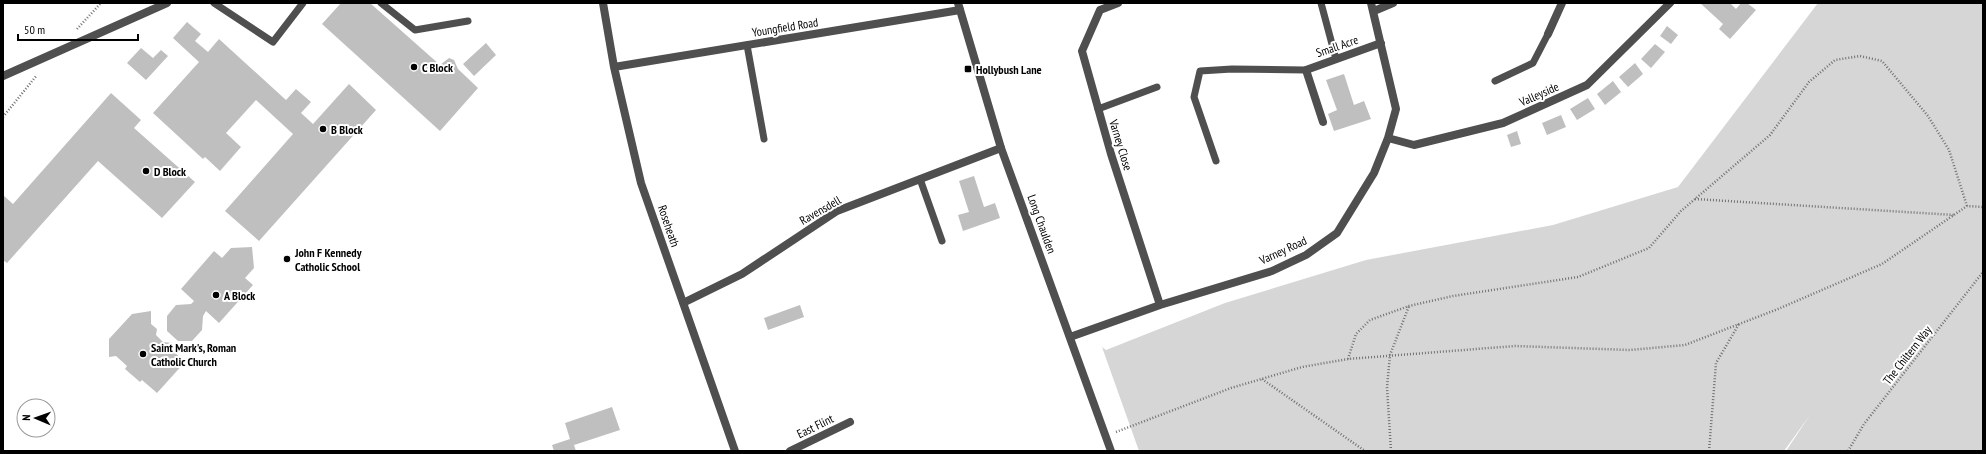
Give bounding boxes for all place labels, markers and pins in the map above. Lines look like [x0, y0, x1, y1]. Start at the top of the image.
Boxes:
place label: C Block [422, 60, 453, 75]
marker: C Block [409, 62, 419, 72]
place label: Hollybush Lane [976, 62, 1042, 77]
marker: Hollybush Lane [963, 64, 973, 74]
place label: B Block [331, 122, 363, 137]
marker: B Block [318, 124, 328, 134]
place label: D Block [154, 164, 186, 179]
marker: D Block [141, 166, 151, 176]
place label: John F Kennedy Catholic School [294, 245, 362, 274]
marker: John F Kennedy Catholic School [282, 254, 292, 264]
place label: A Block [223, 288, 255, 303]
marker: A Block [211, 290, 221, 300]
place label: Saint Mark's, Roman Catholic Church [151, 340, 236, 369]
marker: Saint Mark's, Roman Catholic Church [138, 349, 148, 359]

